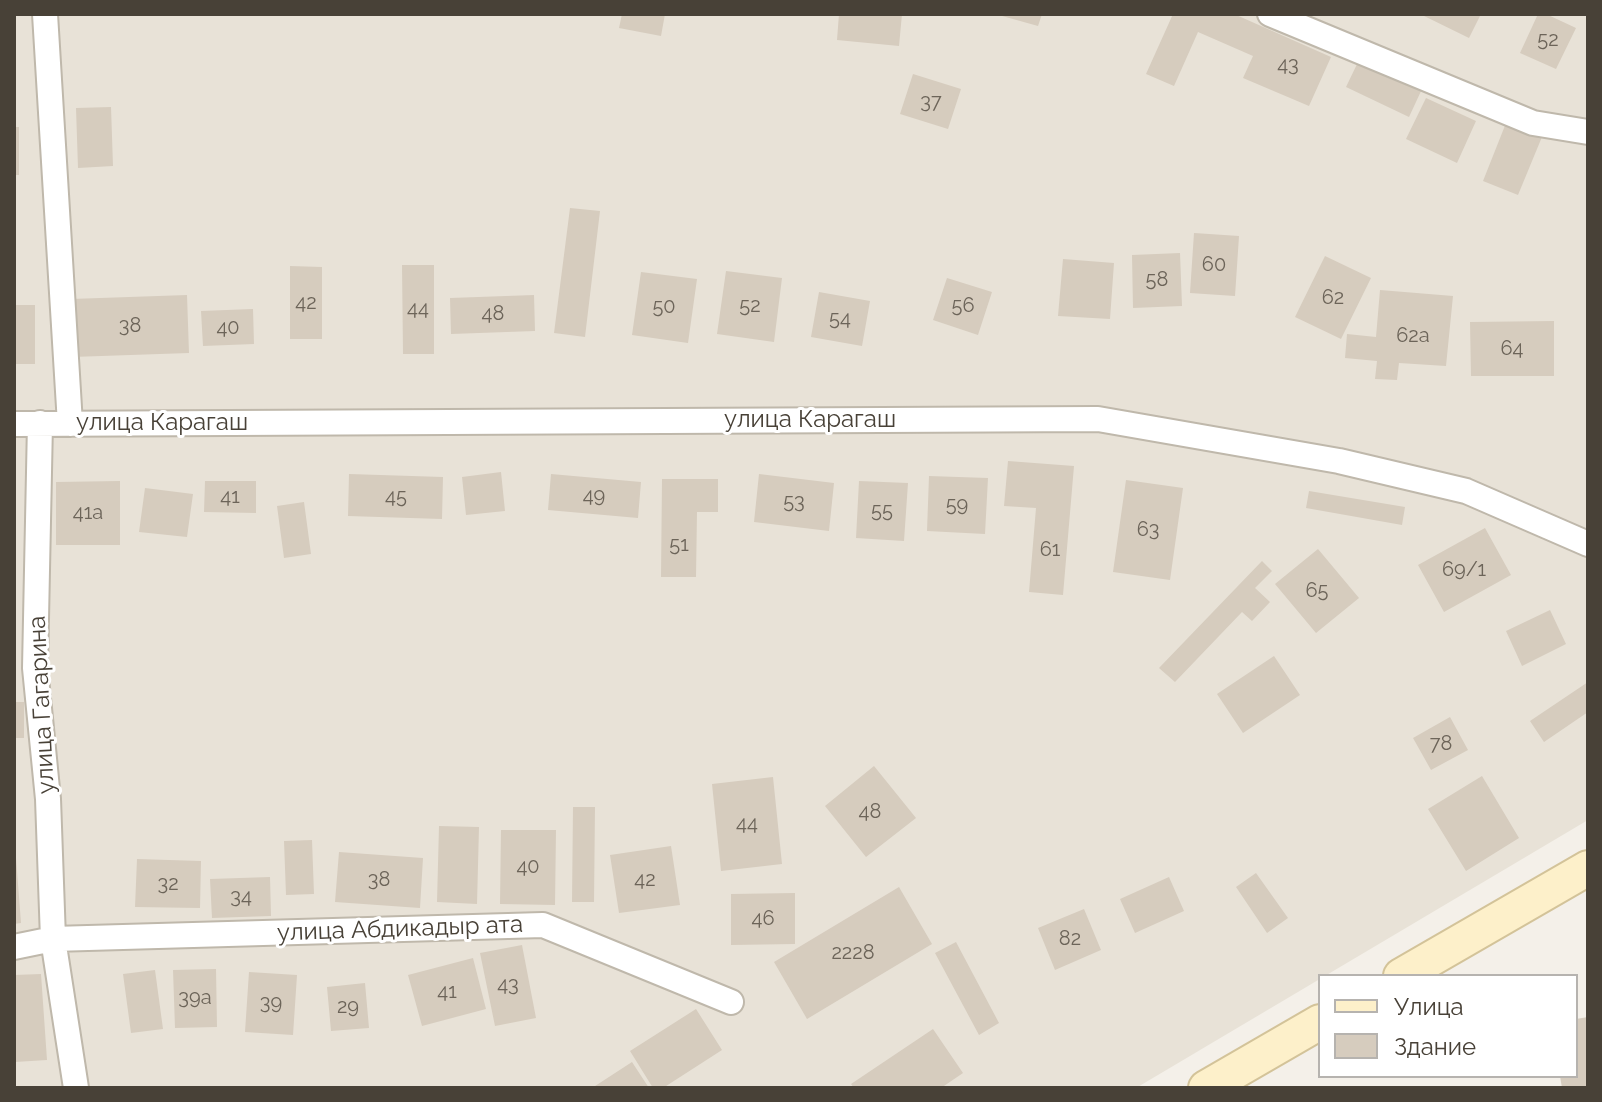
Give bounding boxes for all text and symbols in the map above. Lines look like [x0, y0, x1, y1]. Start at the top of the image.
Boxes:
house number: 52 [1537, 28, 1559, 52]
house number: 43 [1277, 53, 1299, 77]
house number: 37 [920, 90, 942, 114]
house number: 60 [1202, 253, 1226, 277]
house number: 58 [1146, 268, 1168, 292]
house number: 62 [1322, 286, 1344, 310]
house number: 42 [295, 291, 317, 315]
house number: 52 [739, 294, 761, 318]
house number: 56 [952, 294, 974, 318]
house number: 50 [652, 295, 676, 319]
house number: 44 [407, 297, 429, 321]
house number: 48 [482, 302, 504, 326]
house number: 54 [829, 307, 851, 331]
house number: 38 [119, 314, 141, 338]
house number: 40 [216, 316, 240, 340]
house number: 62а [1396, 324, 1430, 348]
house number: 64 [1501, 337, 1523, 361]
street label: улица Карагаш [724, 406, 896, 434]
street label: улица Карагаш [76, 409, 248, 437]
house number: 49 [583, 484, 605, 508]
house number: 41 [220, 485, 240, 509]
house number: 45 [385, 485, 407, 509]
house number: 53 [783, 490, 805, 514]
house number: 59 [946, 493, 968, 517]
house number: 55 [871, 499, 893, 523]
house number: 41а [73, 501, 103, 525]
house number: 63 [1137, 518, 1159, 542]
house number: 51 [669, 533, 689, 557]
house number: 61 [1040, 538, 1060, 562]
house number: 69/1 [1442, 558, 1486, 582]
house number: 65 [1306, 579, 1328, 603]
street label: улица Гагарина [23, 615, 61, 795]
house number: 78 [1430, 732, 1452, 756]
house number: 48 [859, 800, 881, 824]
house number: 44 [736, 812, 758, 836]
house number: 40 [516, 855, 540, 879]
house number: 38 [368, 868, 390, 892]
house number: 42 [634, 868, 656, 892]
house number: 32 [157, 872, 179, 896]
house number: 34 [230, 885, 252, 909]
house number: 46 [752, 907, 774, 931]
street label: улица Абдикадыр ата [276, 910, 524, 948]
house number: 82 [1059, 927, 1081, 951]
house number: 2228 [831, 941, 875, 965]
house number: 43 [497, 973, 519, 997]
legend [1318, 974, 1578, 1078]
house number: 41 [437, 980, 457, 1004]
house number: 39а [178, 986, 212, 1010]
house number: 39 [260, 991, 282, 1015]
text: Улица [1394, 992, 1464, 1021]
house number: 29 [337, 995, 359, 1019]
text: Здание [1394, 1032, 1476, 1061]

